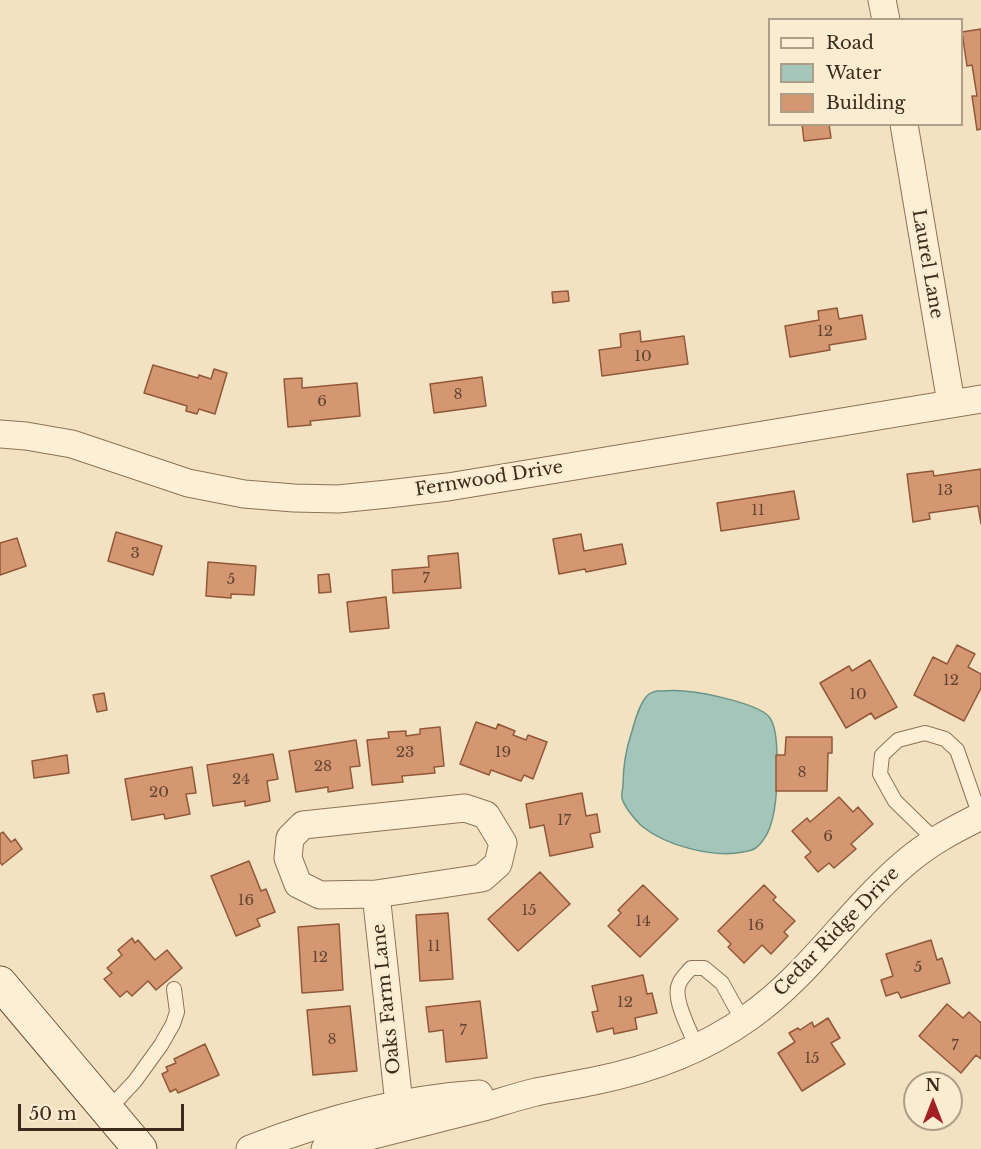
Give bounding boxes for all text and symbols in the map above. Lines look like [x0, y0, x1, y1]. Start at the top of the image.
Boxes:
legend [768, 18, 963, 126]
text: Road [826, 32, 874, 54]
text: Water [826, 62, 881, 84]
text: Building [826, 92, 905, 114]
street label: Laurel Lane [907, 208, 947, 320]
house number: 12 [817, 323, 833, 341]
house number: 10 [634, 348, 652, 366]
house number: 8 [453, 386, 463, 404]
house number: 6 [317, 393, 327, 411]
street label: Fernwood Drive [413, 457, 565, 501]
house number: 13 [937, 482, 953, 500]
house number: 11 [751, 502, 765, 520]
house number: 3 [130, 545, 140, 563]
house number: 7 [422, 570, 430, 588]
house number: 5 [227, 571, 235, 589]
house number: 12 [943, 672, 959, 690]
house number: 10 [849, 686, 867, 704]
house number: 23 [396, 744, 414, 762]
house number: 19 [495, 744, 511, 762]
house number: 28 [314, 758, 332, 776]
house number: 8 [797, 764, 807, 782]
house number: 24 [232, 771, 250, 789]
house number: 20 [149, 784, 169, 802]
house number: 17 [557, 812, 571, 830]
house number: 6 [823, 828, 833, 846]
street label: Cedar Ridge Drive [770, 863, 904, 1001]
house number: 16 [238, 892, 254, 910]
house number: 15 [521, 902, 537, 920]
house number: 14 [635, 913, 651, 931]
house number: 16 [748, 917, 764, 935]
street label: Oaks Farm Lane [368, 923, 406, 1075]
house number: 11 [427, 938, 441, 956]
house number: 12 [312, 949, 328, 967]
house number: 5 [914, 959, 922, 977]
house number: 12 [617, 994, 633, 1012]
house number: 7 [459, 1022, 467, 1040]
house number: 8 [327, 1031, 337, 1049]
house number: 7 [951, 1037, 959, 1055]
house number: 15 [804, 1050, 820, 1068]
north arrow [903, 1071, 963, 1131]
text: N [925, 1075, 941, 1095]
scale bar [21, 1092, 188, 1130]
text: 50 m [29, 1103, 77, 1125]

